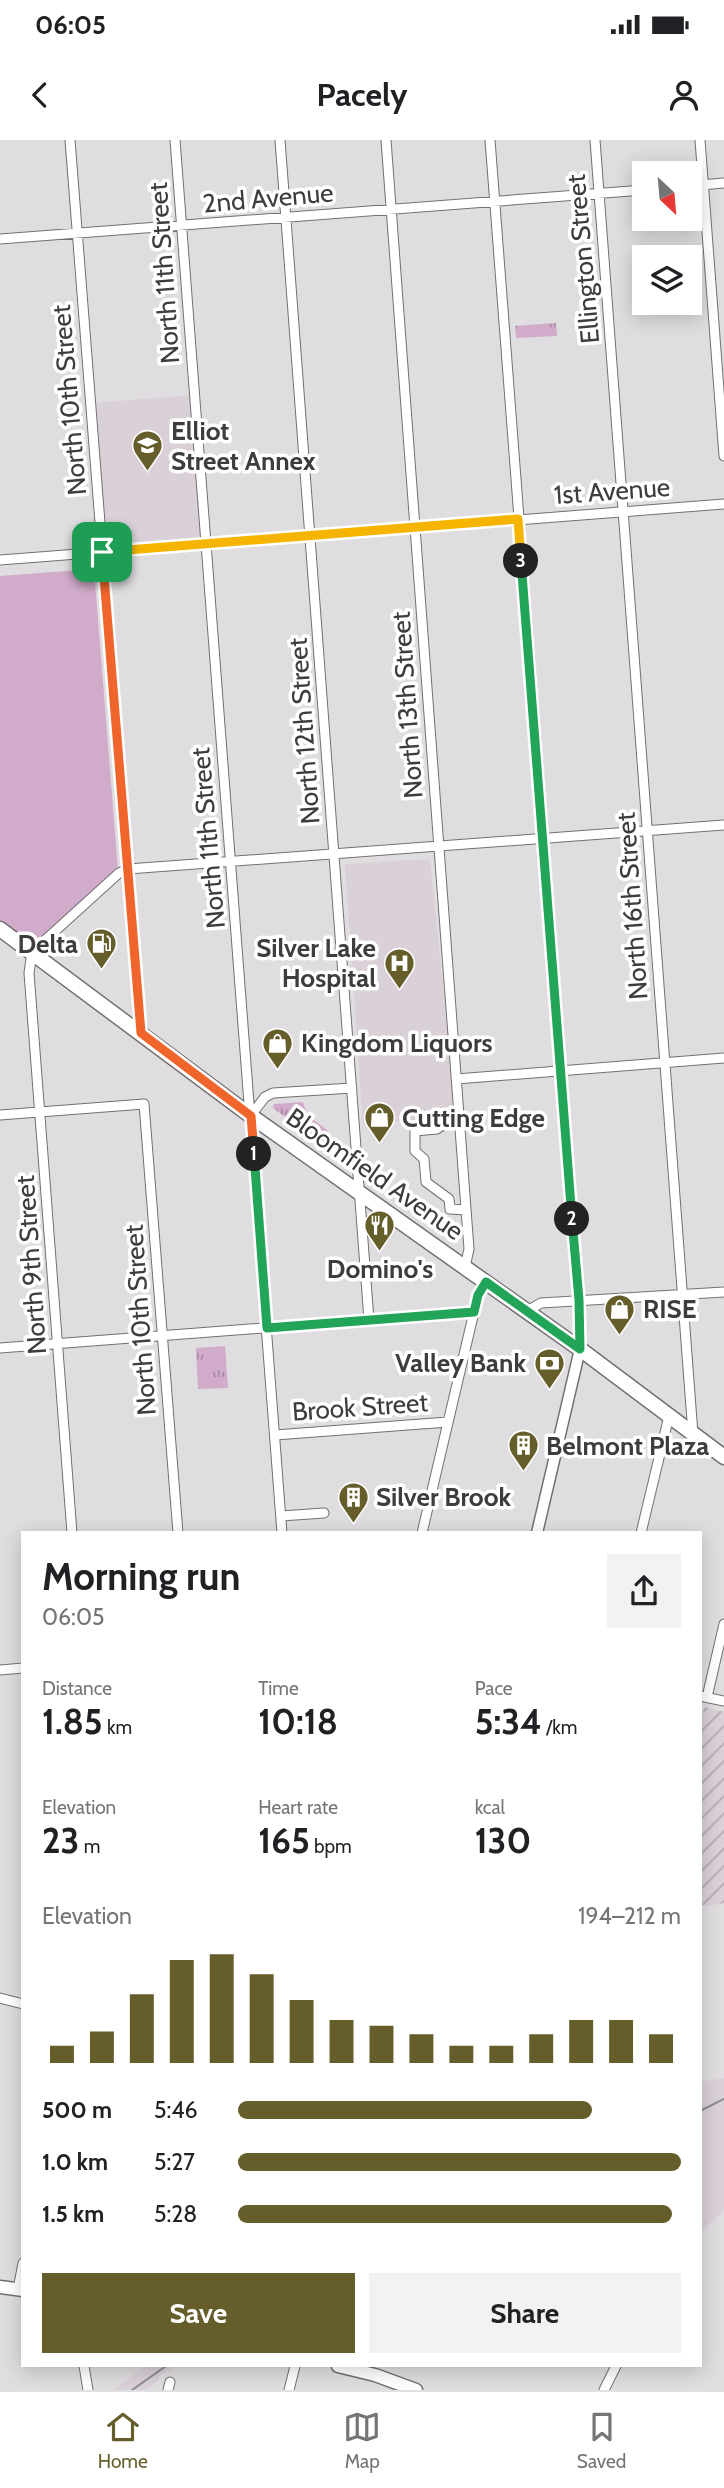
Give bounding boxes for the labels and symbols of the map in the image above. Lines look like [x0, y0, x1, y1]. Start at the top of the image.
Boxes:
north arrow [632, 161, 702, 231]
street label: Ellington Street [560, 173, 606, 345]
street label: 2nd Avenue [201, 176, 335, 220]
street label: North 11th Street [142, 181, 186, 365]
street label: North 10th Street [45, 303, 93, 497]
place label: Elliot Street Annex [171, 415, 316, 477]
school or university icon: Elliot Street Annex [131, 429, 165, 473]
street label: 1st Avenue [553, 471, 671, 511]
pin [72, 522, 132, 582]
pin: 3 [504, 544, 538, 578]
street label: North 13th Street [384, 610, 429, 800]
street label: North 12th Street [282, 636, 326, 825]
street label: North 11th Street [184, 746, 232, 930]
street label: North 16th Street [609, 811, 655, 1001]
fuel station icon: Delta [84, 927, 118, 971]
place label: Delta [17, 928, 78, 960]
place label: Silver Lake Hospital [256, 932, 376, 994]
hospital icon: Silver Lake Hospital [382, 946, 416, 990]
shop icon: Kingdom Liquors [261, 1026, 295, 1070]
place label: Kingdom Liquors [301, 1027, 493, 1059]
street label: Bloomfield Avenue [280, 1101, 470, 1247]
shop icon: Cutting Edge [362, 1101, 396, 1145]
place label: Cutting Edge [402, 1102, 545, 1134]
pin: 1 [236, 1136, 272, 1172]
street label: North 9th Street [9, 1174, 53, 1356]
pin: 2 [554, 1202, 590, 1236]
restaurant icon: Domino's [363, 1209, 397, 1253]
street label: North 10th Street [117, 1223, 163, 1417]
place label: Domino's [327, 1253, 433, 1285]
shop icon: RISE [603, 1292, 637, 1336]
place label: RISE [643, 1293, 696, 1325]
bank icon: Valley Bank [532, 1346, 566, 1390]
place label: Valley Bank [395, 1347, 526, 1379]
street label: Brook Street [291, 1386, 429, 1428]
building icon: Belmont Plaza [506, 1429, 540, 1473]
place label: Belmont Plaza [546, 1430, 709, 1462]
building icon: Silver Brook [336, 1480, 370, 1524]
place label: Silver Brook [376, 1481, 511, 1513]

